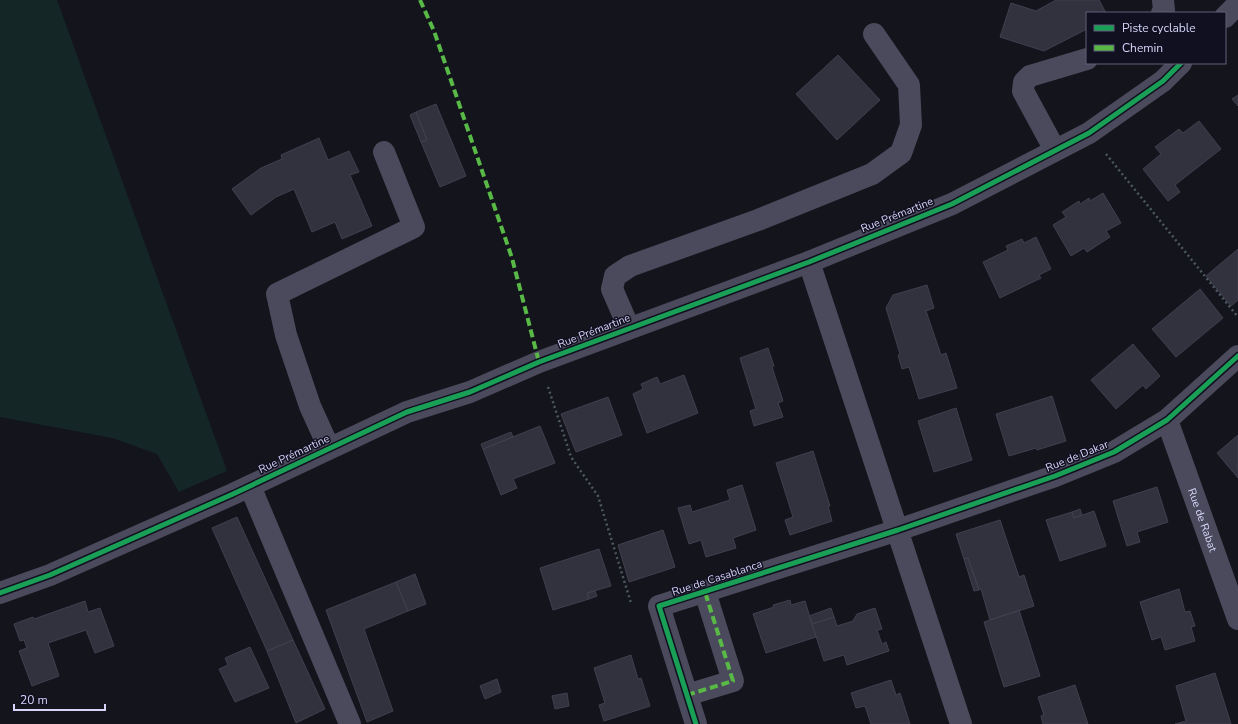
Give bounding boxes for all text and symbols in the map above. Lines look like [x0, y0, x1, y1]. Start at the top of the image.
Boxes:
legend [1086, 12, 1226, 64]
text: Piste cyclable [1122, 20, 1196, 36]
text: Chemin [1122, 40, 1163, 56]
street label: Rue Prémartine [859, 194, 936, 236]
street label: Rue Prémartine [555, 310, 633, 352]
street label: Rue Prémartine [256, 431, 332, 477]
street label: Rue de Dakar [1043, 437, 1111, 475]
street label: Rue de Rabat [1184, 486, 1221, 554]
street label: Rue de Casablanca [670, 556, 764, 600]
scale bar [14, 686, 105, 712]
text: 20 m [20, 692, 48, 708]

